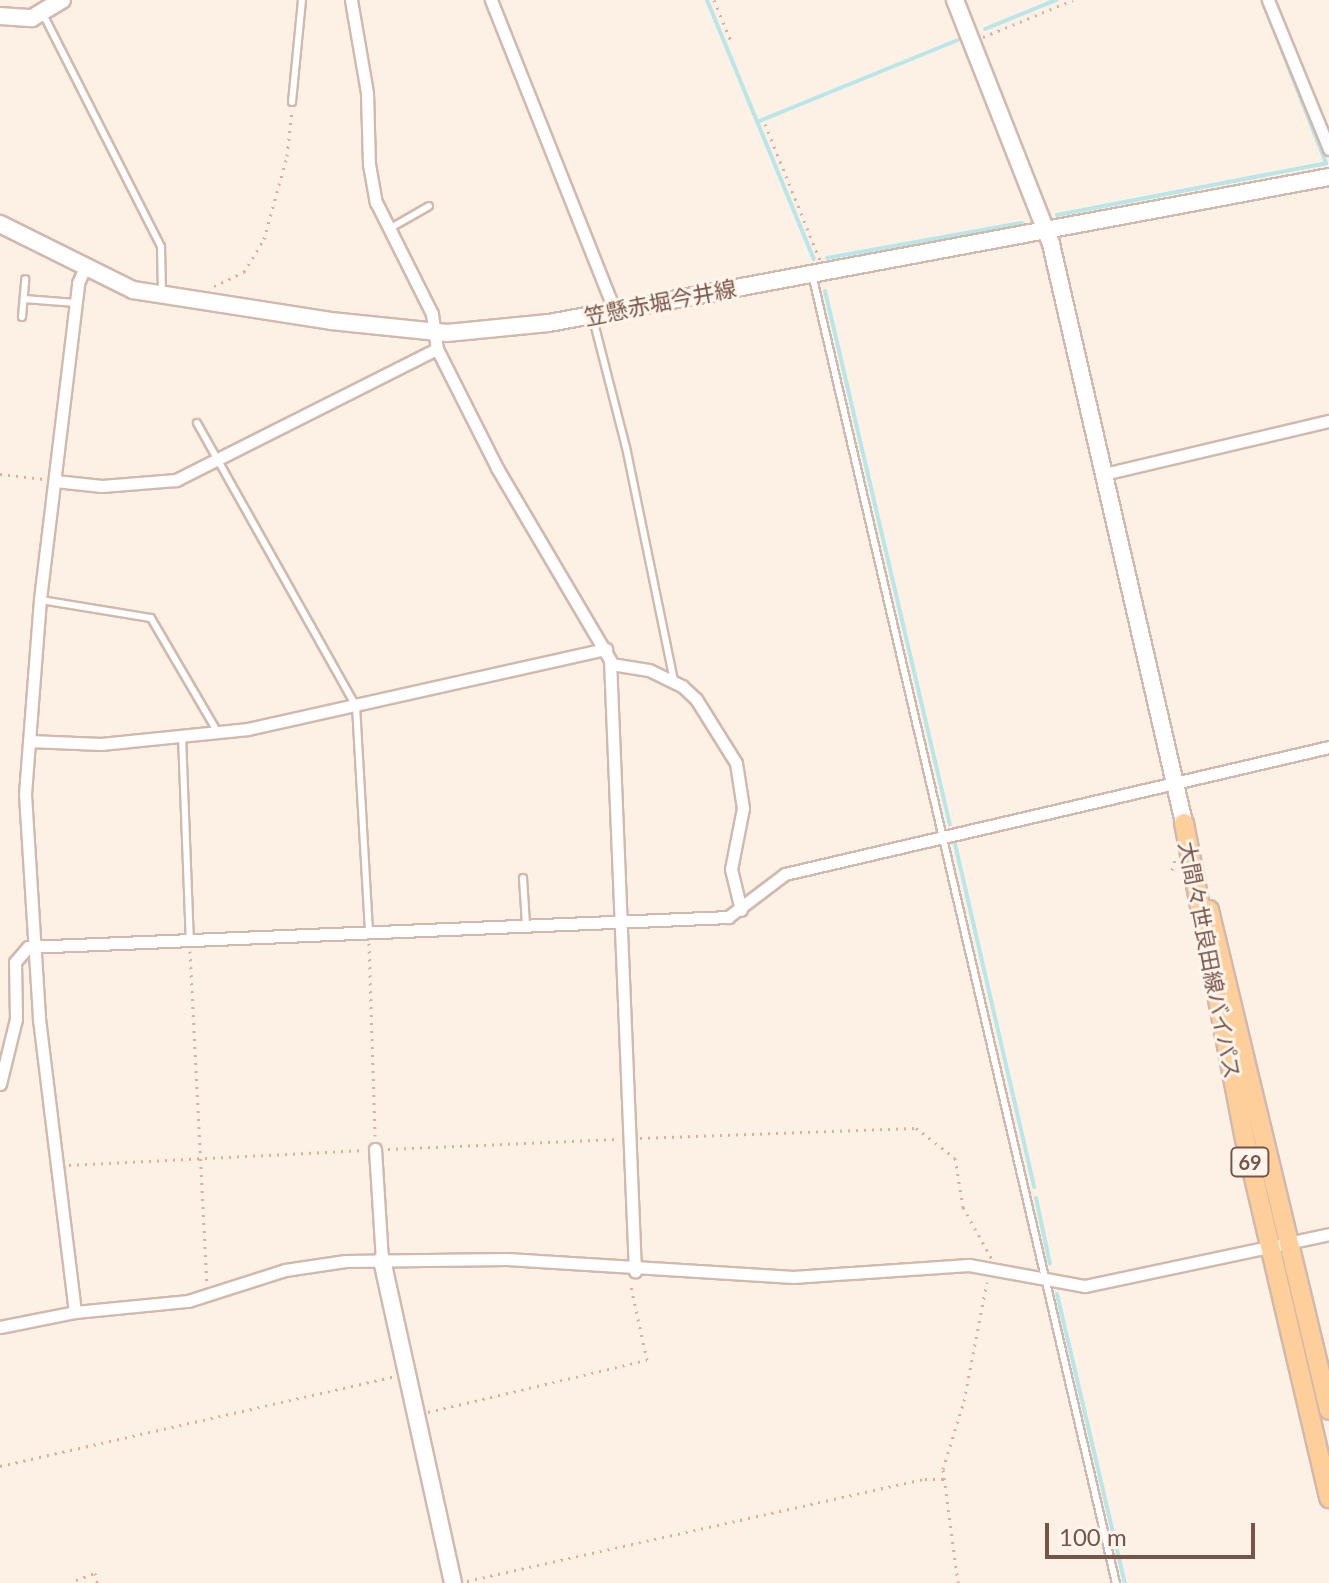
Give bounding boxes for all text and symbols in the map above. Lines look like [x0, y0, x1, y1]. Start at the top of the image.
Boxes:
street label: 笠懸赤堀今井線 [582, 274, 738, 330]
street label: 大間々世良田線バイパス [1174, 839, 1246, 1081]
road number: 69 [1230, 1146, 1270, 1178]
scale bar [1049, 1507, 1259, 1557]
text: 100 m [1059, 1522, 1127, 1551]

